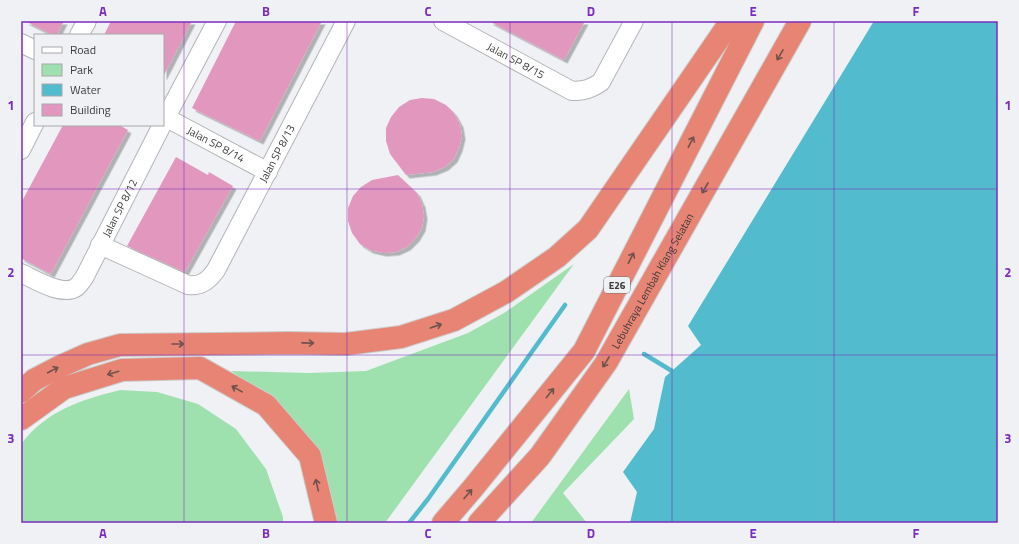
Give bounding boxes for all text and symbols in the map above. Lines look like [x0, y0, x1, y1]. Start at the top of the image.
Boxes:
text: A [99, 1, 107, 21]
text: B [262, 1, 270, 21]
text: C [424, 1, 432, 21]
text: D [587, 1, 595, 21]
text: E [749, 1, 757, 21]
text: F [913, 1, 920, 21]
legend [34, 34, 164, 126]
street label: Jalan SP 8/15 [484, 39, 547, 83]
text: Road [70, 40, 96, 59]
one-way arrow [776, 49, 784, 61]
text: Park [70, 60, 93, 79]
text: Water [70, 80, 101, 99]
text: 1 [7, 95, 15, 115]
text: 1 [1004, 95, 1012, 115]
text: Building [70, 100, 111, 119]
street label: Jalan SP 8/14 [184, 122, 248, 166]
street label: Jalan SP 8/13 [255, 122, 299, 185]
one-way arrow [687, 136, 695, 148]
street label: Jalan SP 8/12 [98, 176, 141, 240]
one-way arrow [700, 182, 708, 194]
street label: Lebuhraya Lembah Klang Selatan [608, 210, 697, 352]
one-way arrow [628, 252, 635, 264]
text: 2 [7, 262, 15, 282]
text: 2 [1004, 262, 1012, 282]
road number: E26 [604, 277, 630, 293]
one-way arrow [430, 321, 442, 329]
one-way arrow [301, 339, 314, 347]
one-way arrow [171, 340, 184, 348]
one-way arrow [601, 356, 609, 368]
one-way arrow [47, 366, 59, 373]
one-way arrow [107, 370, 120, 377]
one-way arrow [231, 385, 243, 393]
one-way arrow [546, 387, 554, 398]
text: 3 [7, 428, 15, 448]
text: 3 [1004, 428, 1012, 448]
one-way arrow [313, 479, 320, 492]
one-way arrow [464, 488, 473, 499]
text: A [99, 523, 107, 543]
text: B [262, 523, 270, 543]
text: C [424, 523, 432, 543]
text: D [587, 523, 595, 543]
text: E [749, 523, 757, 543]
text: F [913, 523, 920, 543]

